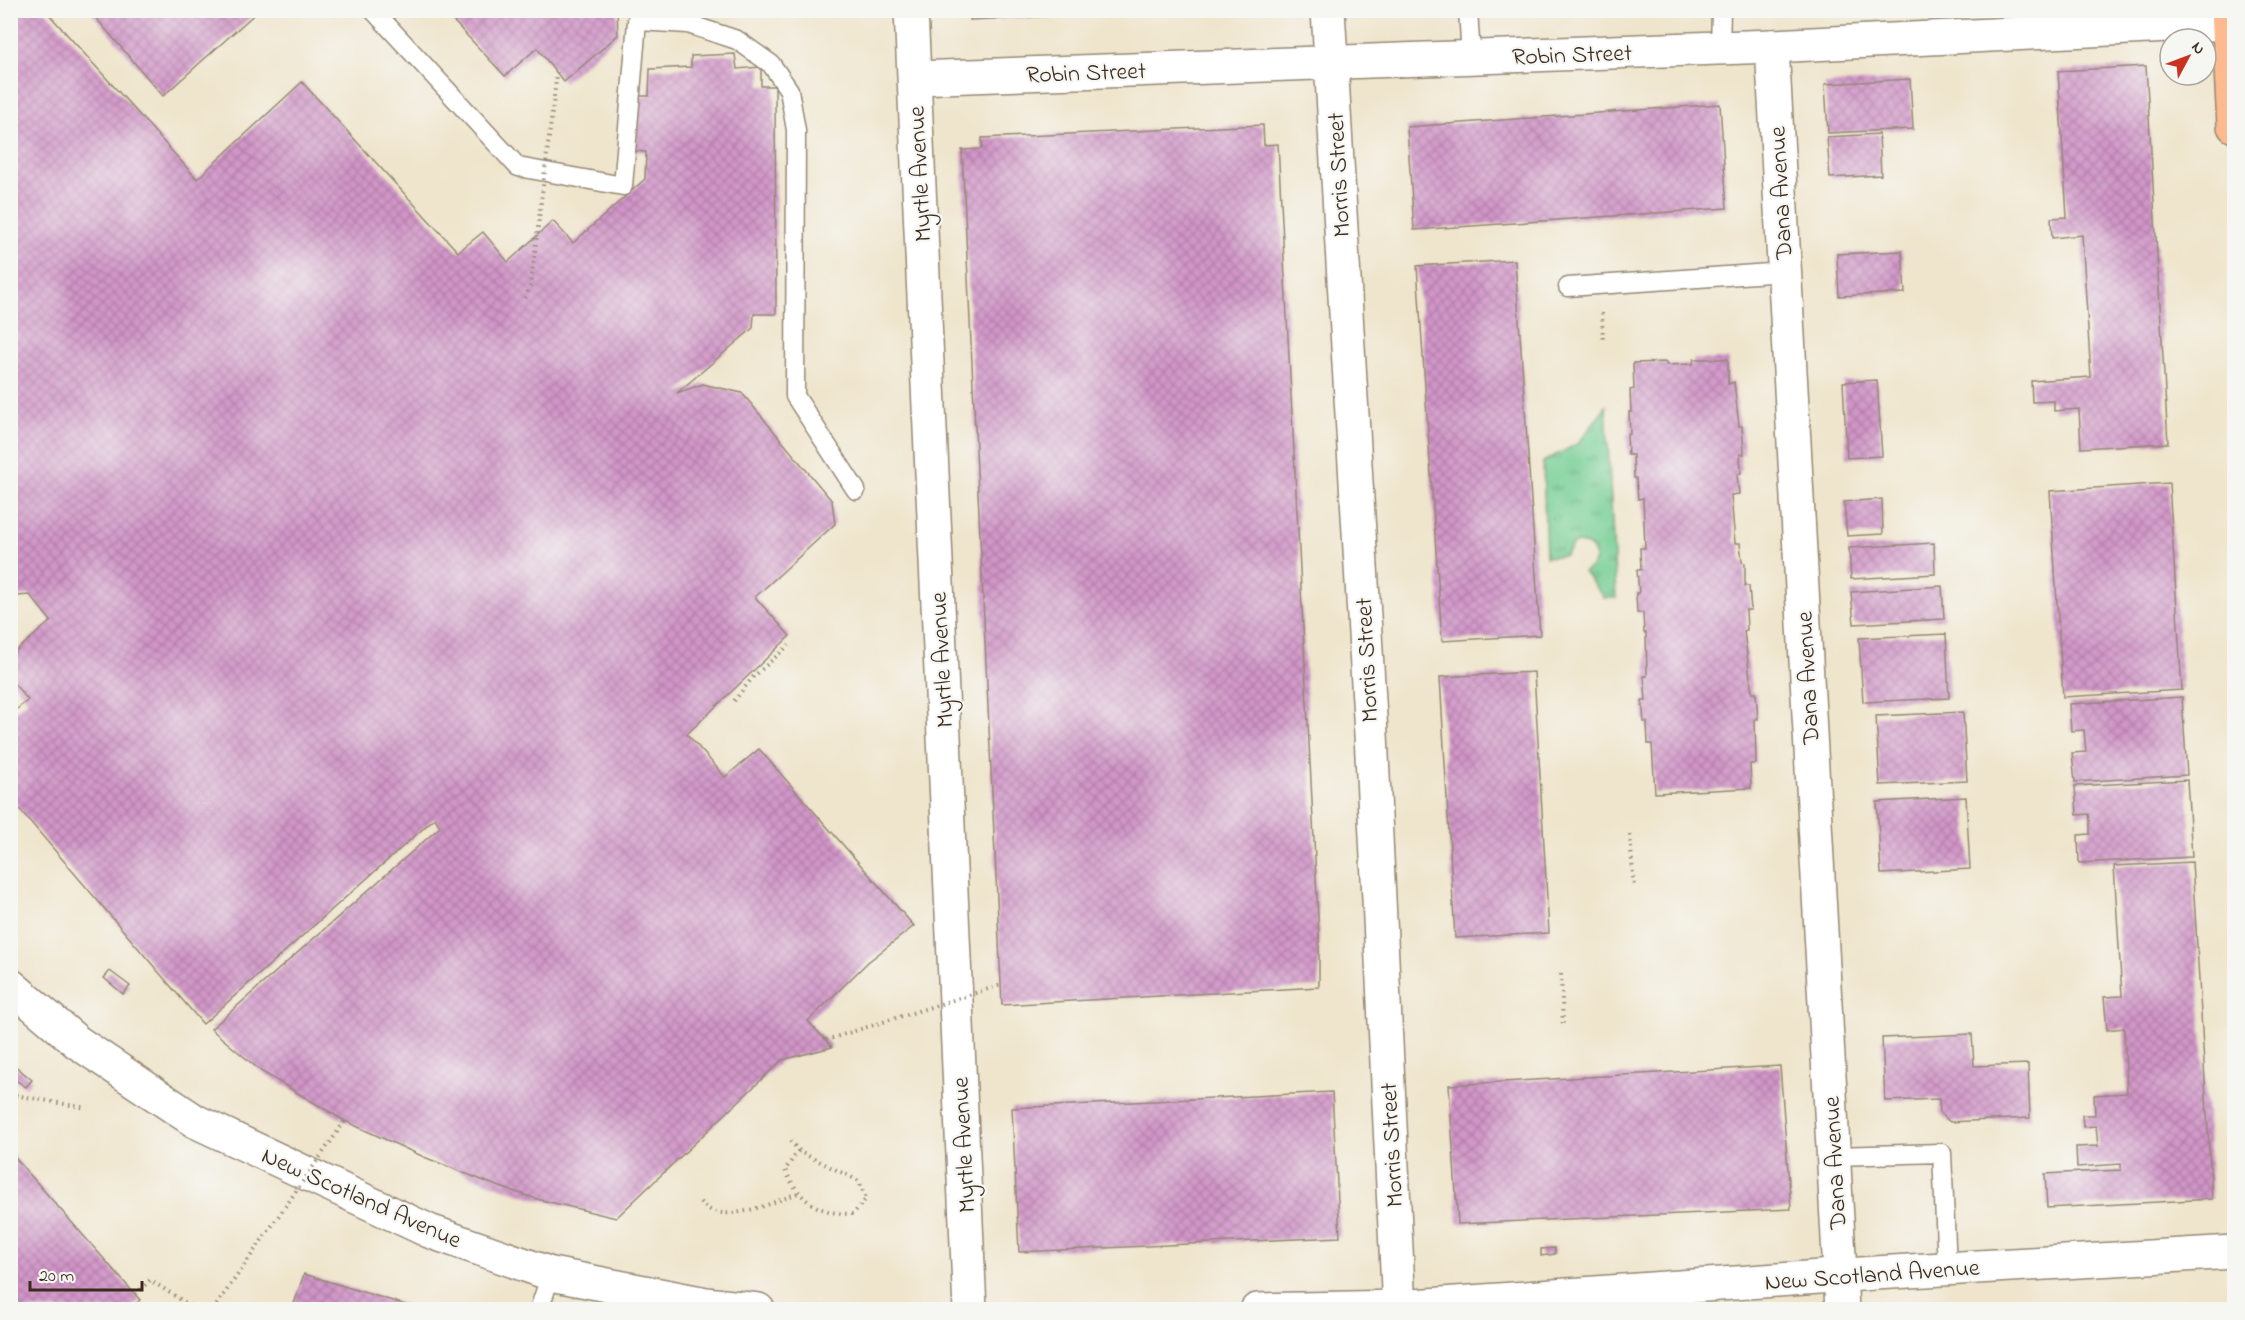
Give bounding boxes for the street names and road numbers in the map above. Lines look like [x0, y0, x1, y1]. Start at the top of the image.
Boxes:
street label: Robin Street [1511, 37, 1633, 76]
street label: Robin Street [1025, 55, 1147, 94]
street label: Myrtle Avenue [900, 105, 944, 243]
street label: Morris Street [1320, 112, 1361, 238]
street label: Dana Avenue [1762, 125, 1804, 261]
street label: Myrtle Avenue [922, 591, 966, 729]
street label: Morris Street [1348, 597, 1389, 723]
street label: Dana Avenue [1789, 610, 1831, 746]
street label: Myrtle Avenue [944, 1076, 988, 1214]
street label: Morris Street [1373, 1082, 1414, 1208]
street label: Dana Avenue [1816, 1095, 1858, 1231]
street label: New Scotland Avenue [255, 1139, 467, 1259]
street label: New Scotland Avenue [1764, 1252, 1981, 1301]

